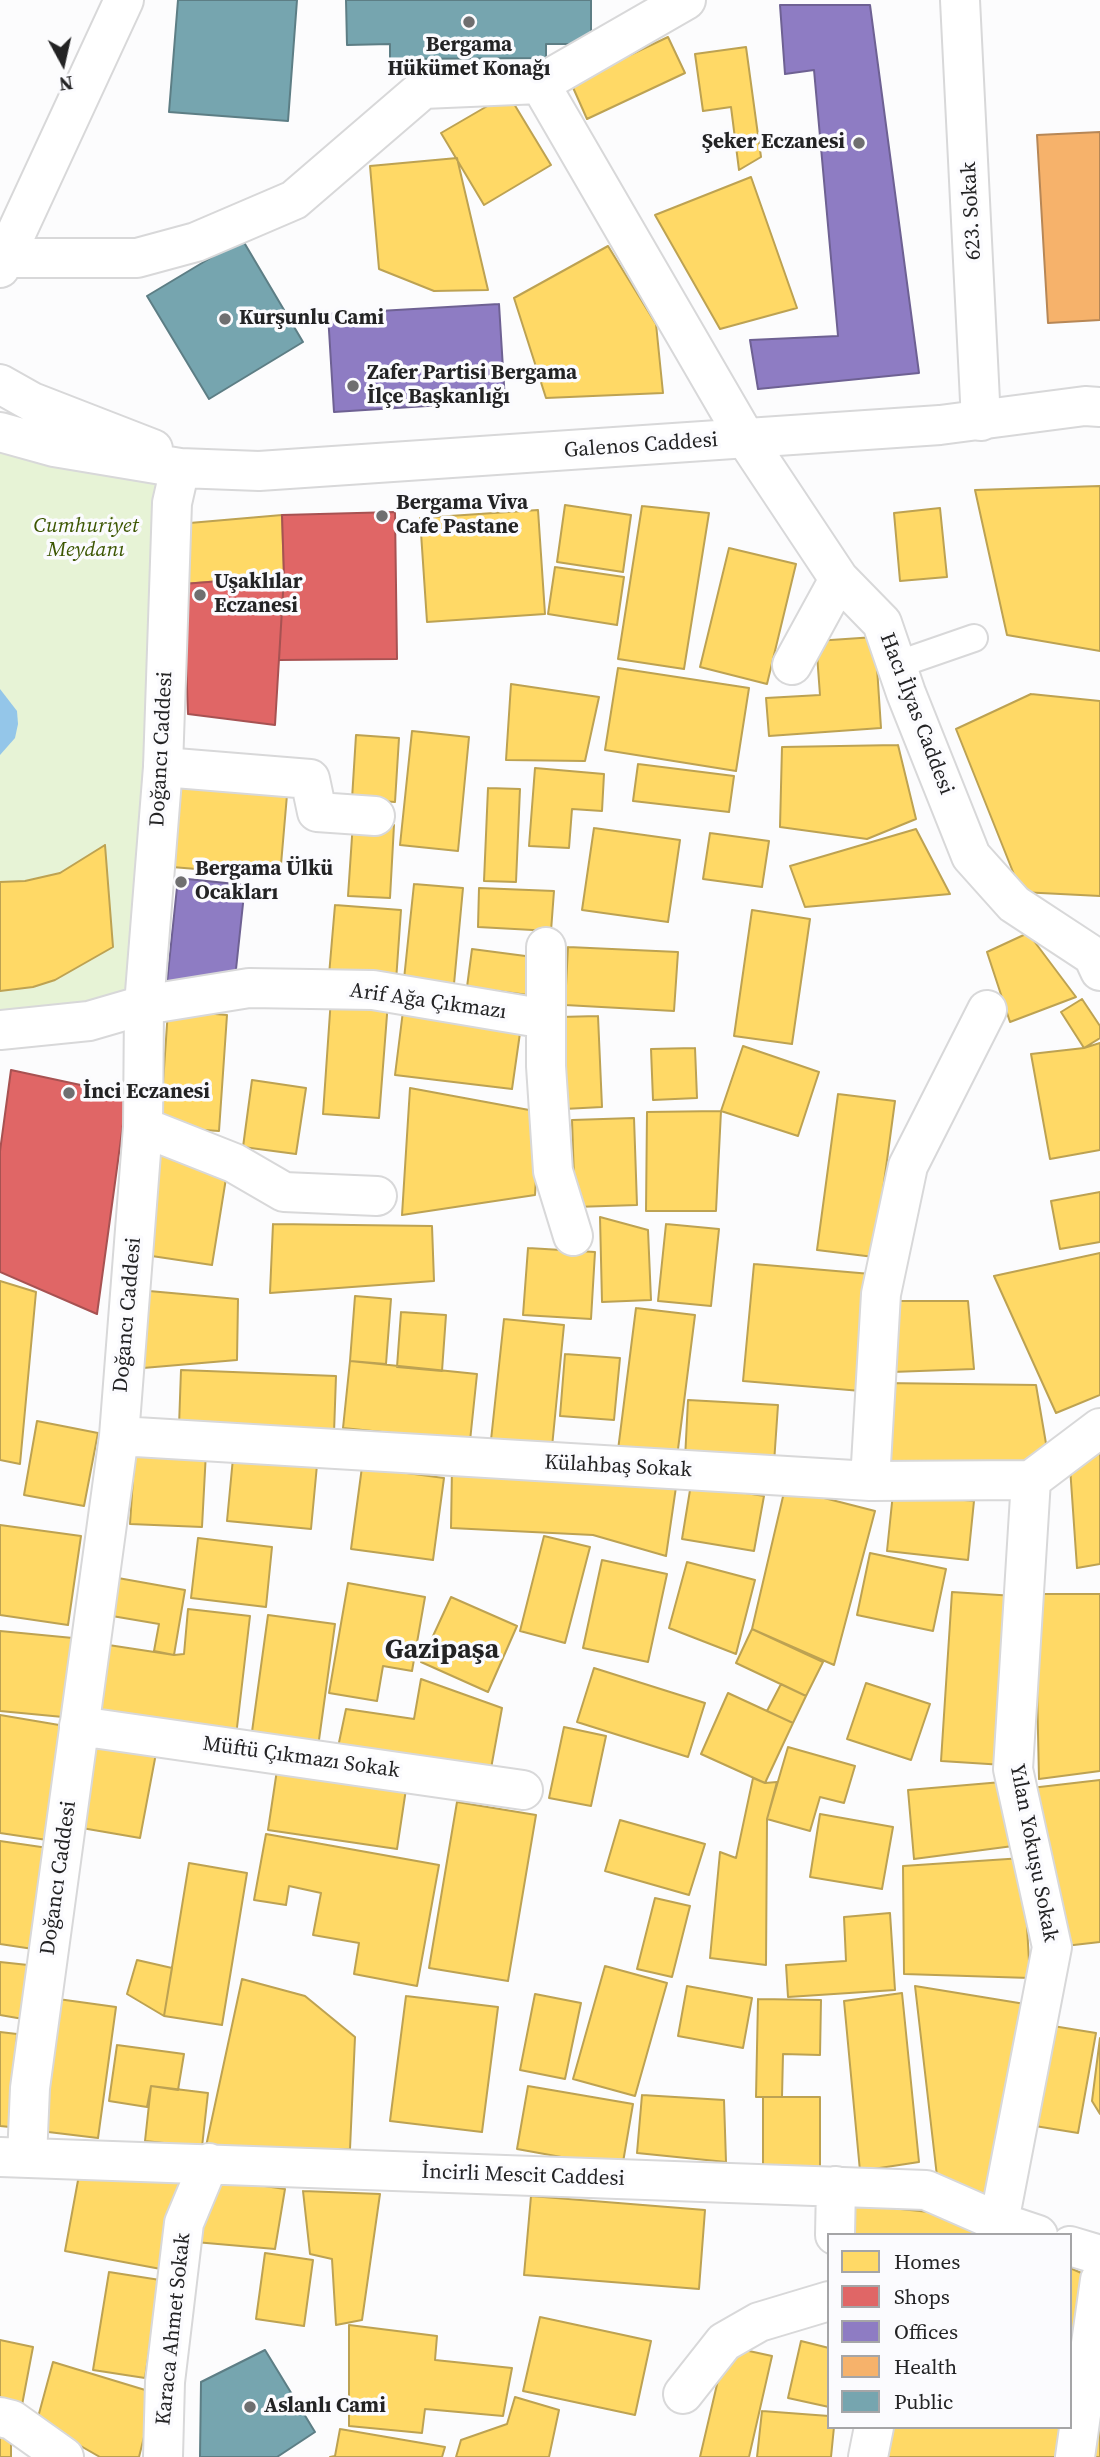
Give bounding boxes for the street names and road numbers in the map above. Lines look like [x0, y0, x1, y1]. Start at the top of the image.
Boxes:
street label: 623. Sokak [957, 161, 987, 261]
street label: Galenos Caddesi [563, 428, 719, 464]
street label: Hacı İlyas Caddesi [874, 630, 958, 798]
street label: Doğancı Caddesi [145, 671, 179, 827]
street label: Arif Ağa Çıkmazı [348, 979, 508, 1025]
street label: Doğancı Caddesi [109, 1236, 147, 1394]
street label: Külahbaş Sokak [544, 1451, 692, 1483]
street label: Müftü Çıkmazı Sokak [201, 1732, 401, 1784]
street label: Yılan Yokuşu Sokak [1003, 1762, 1063, 1944]
street label: Doğancı Caddesi [36, 1799, 82, 1957]
street label: İncirli Mescit Caddesi [421, 2160, 625, 2192]
street label: Karaca Ahmet Sokak [151, 2232, 197, 2426]

